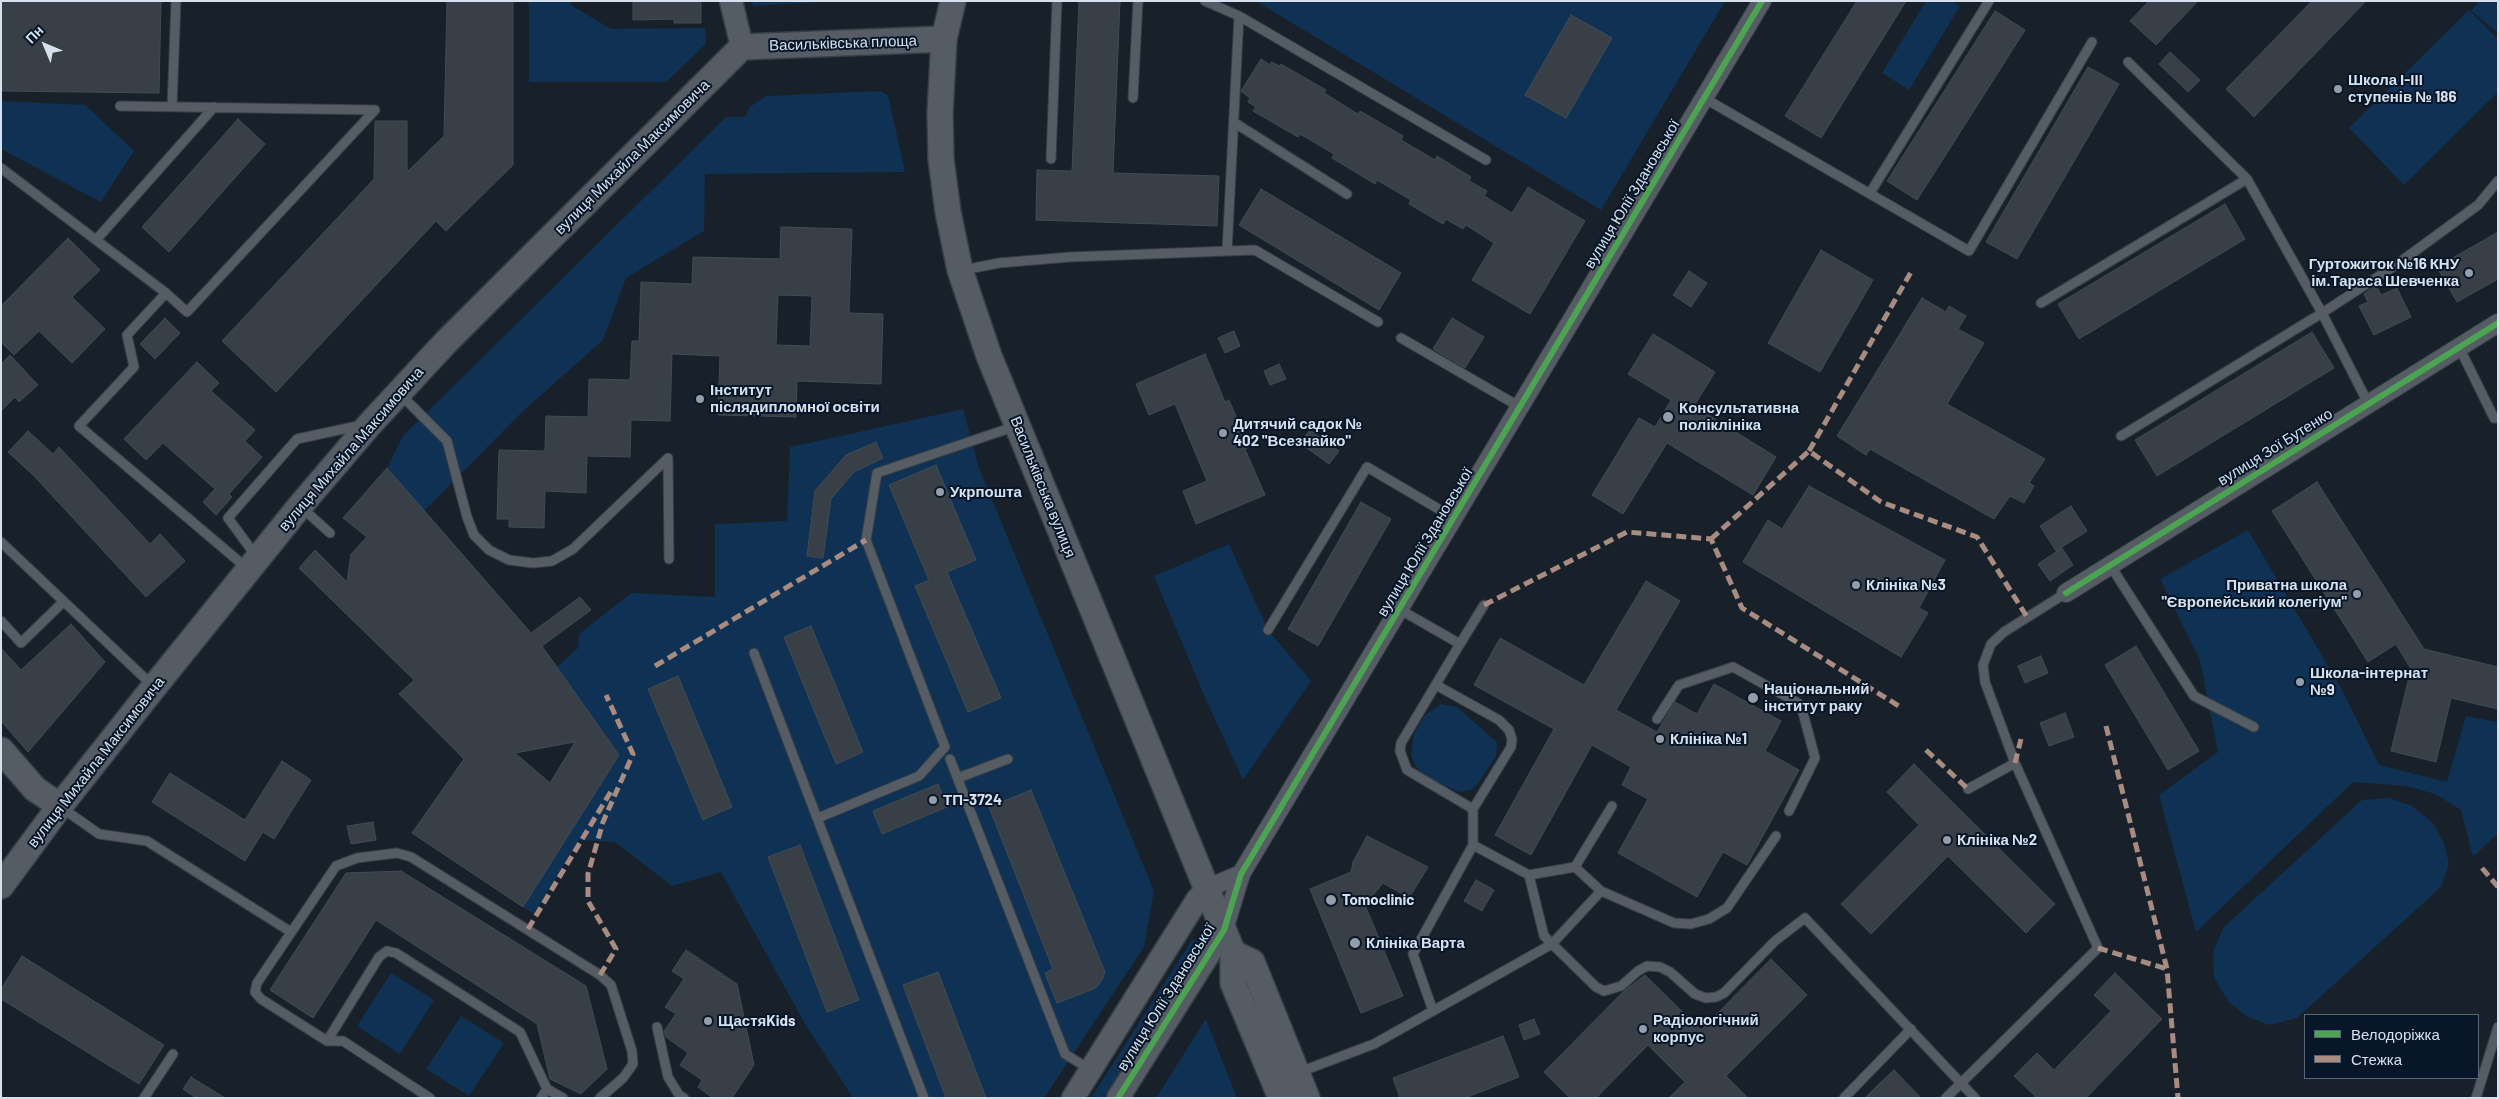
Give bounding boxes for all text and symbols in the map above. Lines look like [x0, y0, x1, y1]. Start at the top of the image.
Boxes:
north arrow [20, 20, 70, 70]
text: Пн [21, 21, 47, 47]
street label: Васильківська площа [769, 31, 917, 55]
place label: Школа І-ІІІ ступенів № 186 [2348, 71, 2456, 106]
street label: вулиця Михайла Максимовича [551, 76, 713, 238]
marker: Школа І-ІІІ ступенів № 186 [2332, 83, 2344, 95]
street label: вулиця Юлії Здановської [1580, 116, 1684, 272]
place label: Гуртожиток №16 КНУ ім.Тараса Шевченка [2309, 255, 2459, 290]
marker: Гуртожиток №16 КНУ ім.Тараса Шевченка [2463, 267, 2475, 279]
street label: вулиця Михайла Максимовича [275, 363, 427, 535]
place label: Інститут післядипломної освіти [710, 381, 880, 416]
marker: Інститут післядипломної освіти [694, 393, 706, 405]
place label: Консультативна поліклініка [1679, 399, 1799, 434]
street label: вулиця Зої Бутенко [2214, 404, 2336, 490]
marker: Консультативна поліклініка [1661, 410, 1675, 424]
street label: Васильківська вулиця [1006, 414, 1080, 560]
place label: Дитячий садок № 402 "Всезнайко" [1233, 415, 1362, 450]
marker: Дитячий садок № 402 "Всезнайко" [1217, 427, 1229, 439]
street label: вулиця Юлії Здановської [1373, 464, 1477, 620]
place label: Укрпошта [950, 483, 1022, 501]
marker: Укрпошта [934, 486, 946, 498]
place label: Клініка №3 [1866, 576, 1946, 594]
place label: Приватна школа "Європейський колегіум" [2161, 576, 2347, 611]
marker: Клініка №3 [1850, 579, 1862, 591]
marker: Приватна школа "Європейський колегіум" [2351, 588, 2363, 600]
place label: Школа-інтернат №9 [2310, 664, 2428, 699]
street label: вулиця Михайла Максимовича [24, 673, 168, 851]
marker: Школа-інтернат №9 [2294, 676, 2306, 688]
place label: Національний інститут раку [1764, 680, 1869, 715]
marker: Національний інститут раку [1746, 691, 1760, 705]
place label: Клініка №1 [1670, 730, 1747, 748]
marker: Клініка №1 [1654, 733, 1666, 745]
place label: ТП-3724 [943, 791, 1002, 809]
marker: ТП-3724 [927, 794, 939, 806]
place label: Клініка №2 [1957, 831, 2037, 849]
marker: Клініка №2 [1941, 834, 1953, 846]
place label: Tomoclinic [1342, 891, 1414, 909]
marker: Tomoclinic [1324, 893, 1338, 907]
street label: вулиця Юлії Здановської [1113, 920, 1219, 1074]
place label: Клініка Варта [1366, 934, 1465, 952]
marker: Клініка Варта [1348, 936, 1362, 950]
place label: Радіологічний корпус [1653, 1011, 1759, 1046]
place label: ЩастяKids [718, 1012, 795, 1030]
legend [2304, 1014, 2479, 1079]
marker: ЩастяKids [702, 1015, 714, 1027]
marker: Радіологічний корпус [1637, 1023, 1649, 1035]
text: Велодоріжка [2351, 1025, 2440, 1043]
text: Стежка [2351, 1050, 2402, 1068]

